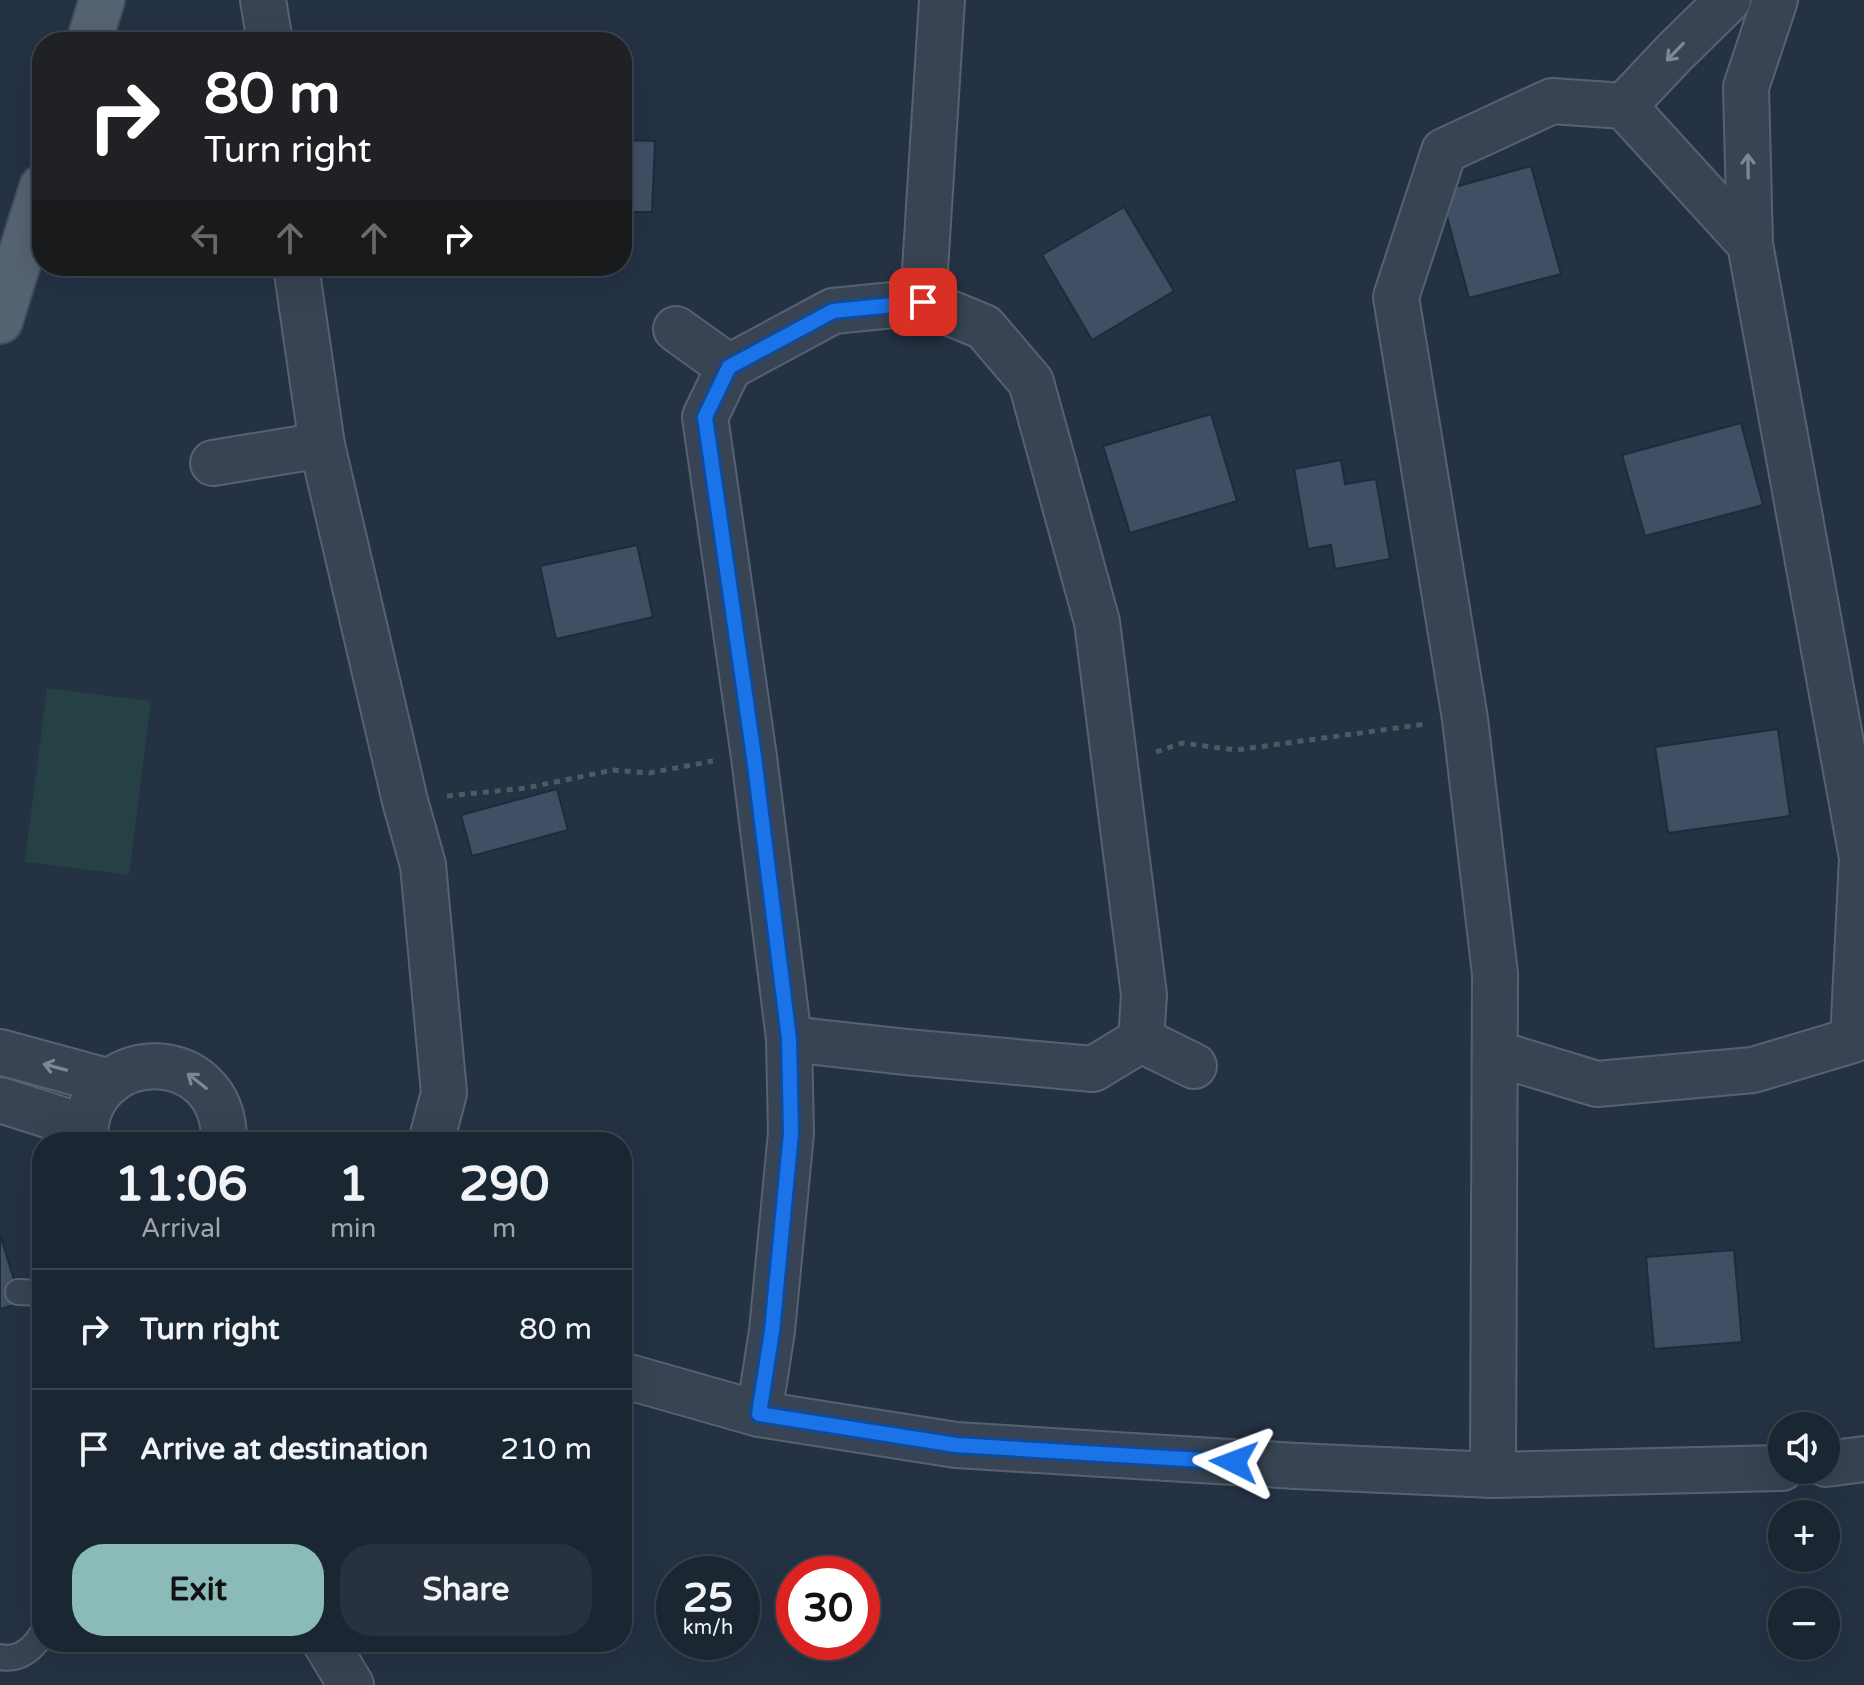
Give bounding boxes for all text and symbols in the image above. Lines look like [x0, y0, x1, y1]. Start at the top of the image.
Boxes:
one-way arrow [1666, 42, 1685, 61]
text: 80 m [204, 61, 340, 128]
icon: right [72, 64, 176, 168]
text: Turn right [204, 129, 371, 172]
one-way arrow [1740, 153, 1755, 180]
icon: left [184, 216, 228, 260]
icon: ahead [268, 216, 312, 260]
icon: ahead [352, 216, 396, 260]
icon: right [436, 216, 480, 260]
pin [889, 268, 957, 336]
icon: arrive [901, 280, 945, 324]
one-way arrow [42, 1059, 68, 1074]
one-way arrow [187, 1072, 208, 1089]
text: 11:06 [115, 1156, 248, 1214]
text: 1 [338, 1156, 368, 1214]
text: 290 [459, 1156, 549, 1214]
text: Arrival [141, 1213, 221, 1244]
text: min [330, 1213, 376, 1244]
text: m [492, 1213, 516, 1244]
icon: right [72, 1307, 116, 1351]
text: Turn right [140, 1311, 280, 1348]
text: 80 m [519, 1311, 592, 1348]
map controls [1768, 1412, 1840, 1660]
button: sound [1768, 1412, 1840, 1484]
position arrow [1192, 1420, 1276, 1504]
icon: arrive [72, 1427, 116, 1471]
text: Arrive at destination [140, 1431, 428, 1468]
text: 210 m [500, 1431, 592, 1468]
button: + [1768, 1500, 1840, 1572]
button: Exit [72, 1544, 324, 1636]
button: Share [340, 1544, 592, 1636]
speed limit sign: 30 [776, 1556, 880, 1660]
text: 25 [683, 1574, 733, 1622]
button: − [1768, 1588, 1840, 1660]
text: km/h [683, 1616, 733, 1640]

